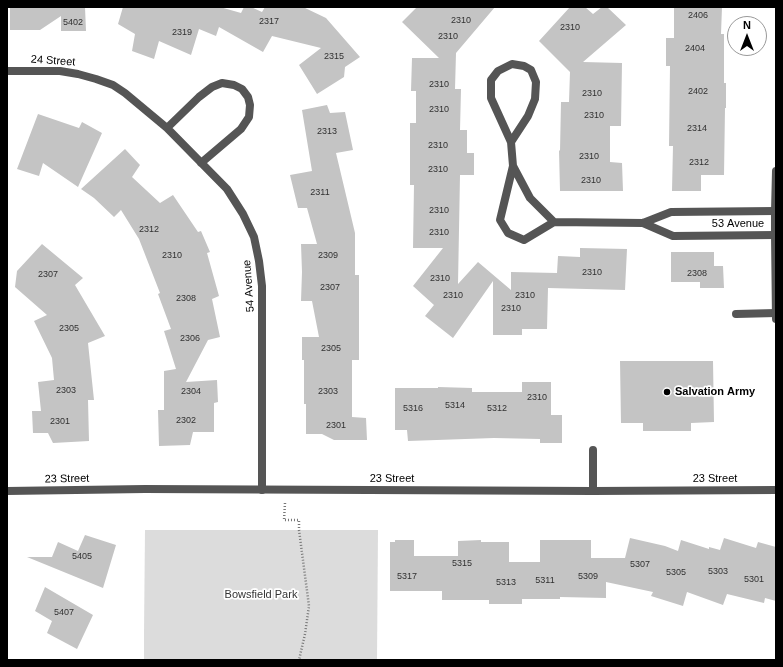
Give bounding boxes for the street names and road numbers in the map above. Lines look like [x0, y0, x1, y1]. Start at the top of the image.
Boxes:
street label: 24 Street [30, 53, 76, 69]
street label: 53 Avenue [712, 217, 764, 231]
street label: 54 Avenue [241, 259, 257, 313]
street label: 23 Street [45, 472, 89, 486]
street label: 23 Street [370, 472, 414, 486]
street label: 23 Street [693, 472, 737, 486]

